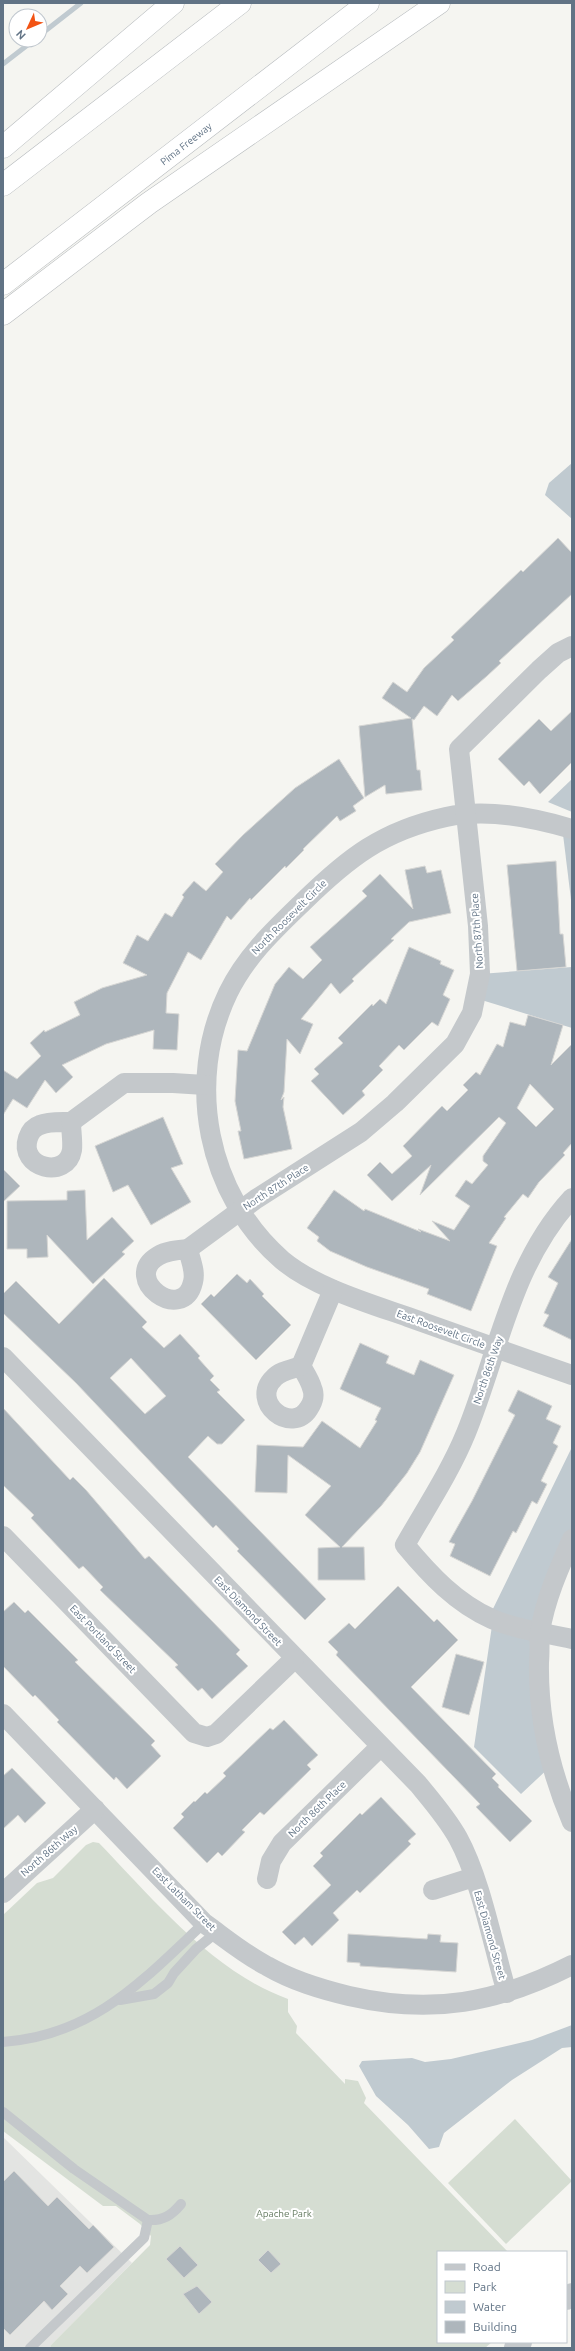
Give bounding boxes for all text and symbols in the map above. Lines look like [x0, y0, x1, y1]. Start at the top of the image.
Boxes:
north arrow [8, 8, 48, 48]
text: N [14, 28, 28, 42]
street label: Pima Freeway [158, 120, 214, 167]
street label: North Roosevelt Circle [249, 877, 329, 957]
street label: North 87th Place [469, 893, 485, 969]
street label: North 87th Place [241, 1162, 311, 1212]
street label: East Roosevelt Circle [395, 1308, 487, 1350]
street label: North 86th Way [471, 1335, 505, 1405]
street label: East Diamond Street [212, 1574, 284, 1648]
street label: East Portland Street [68, 1603, 138, 1675]
street label: North 86th Place [286, 1779, 348, 1839]
street label: North 86th Way [19, 1823, 80, 1878]
street label: East Latham Street [150, 1865, 218, 1933]
street label: East Diamond Street [472, 1889, 508, 1981]
park label: Apache Park [256, 2208, 312, 2219]
legend [437, 2251, 567, 2343]
text: Road [473, 2260, 501, 2273]
text: Park [473, 2280, 497, 2293]
text: Water [473, 2300, 506, 2313]
text: Building [473, 2320, 517, 2333]

